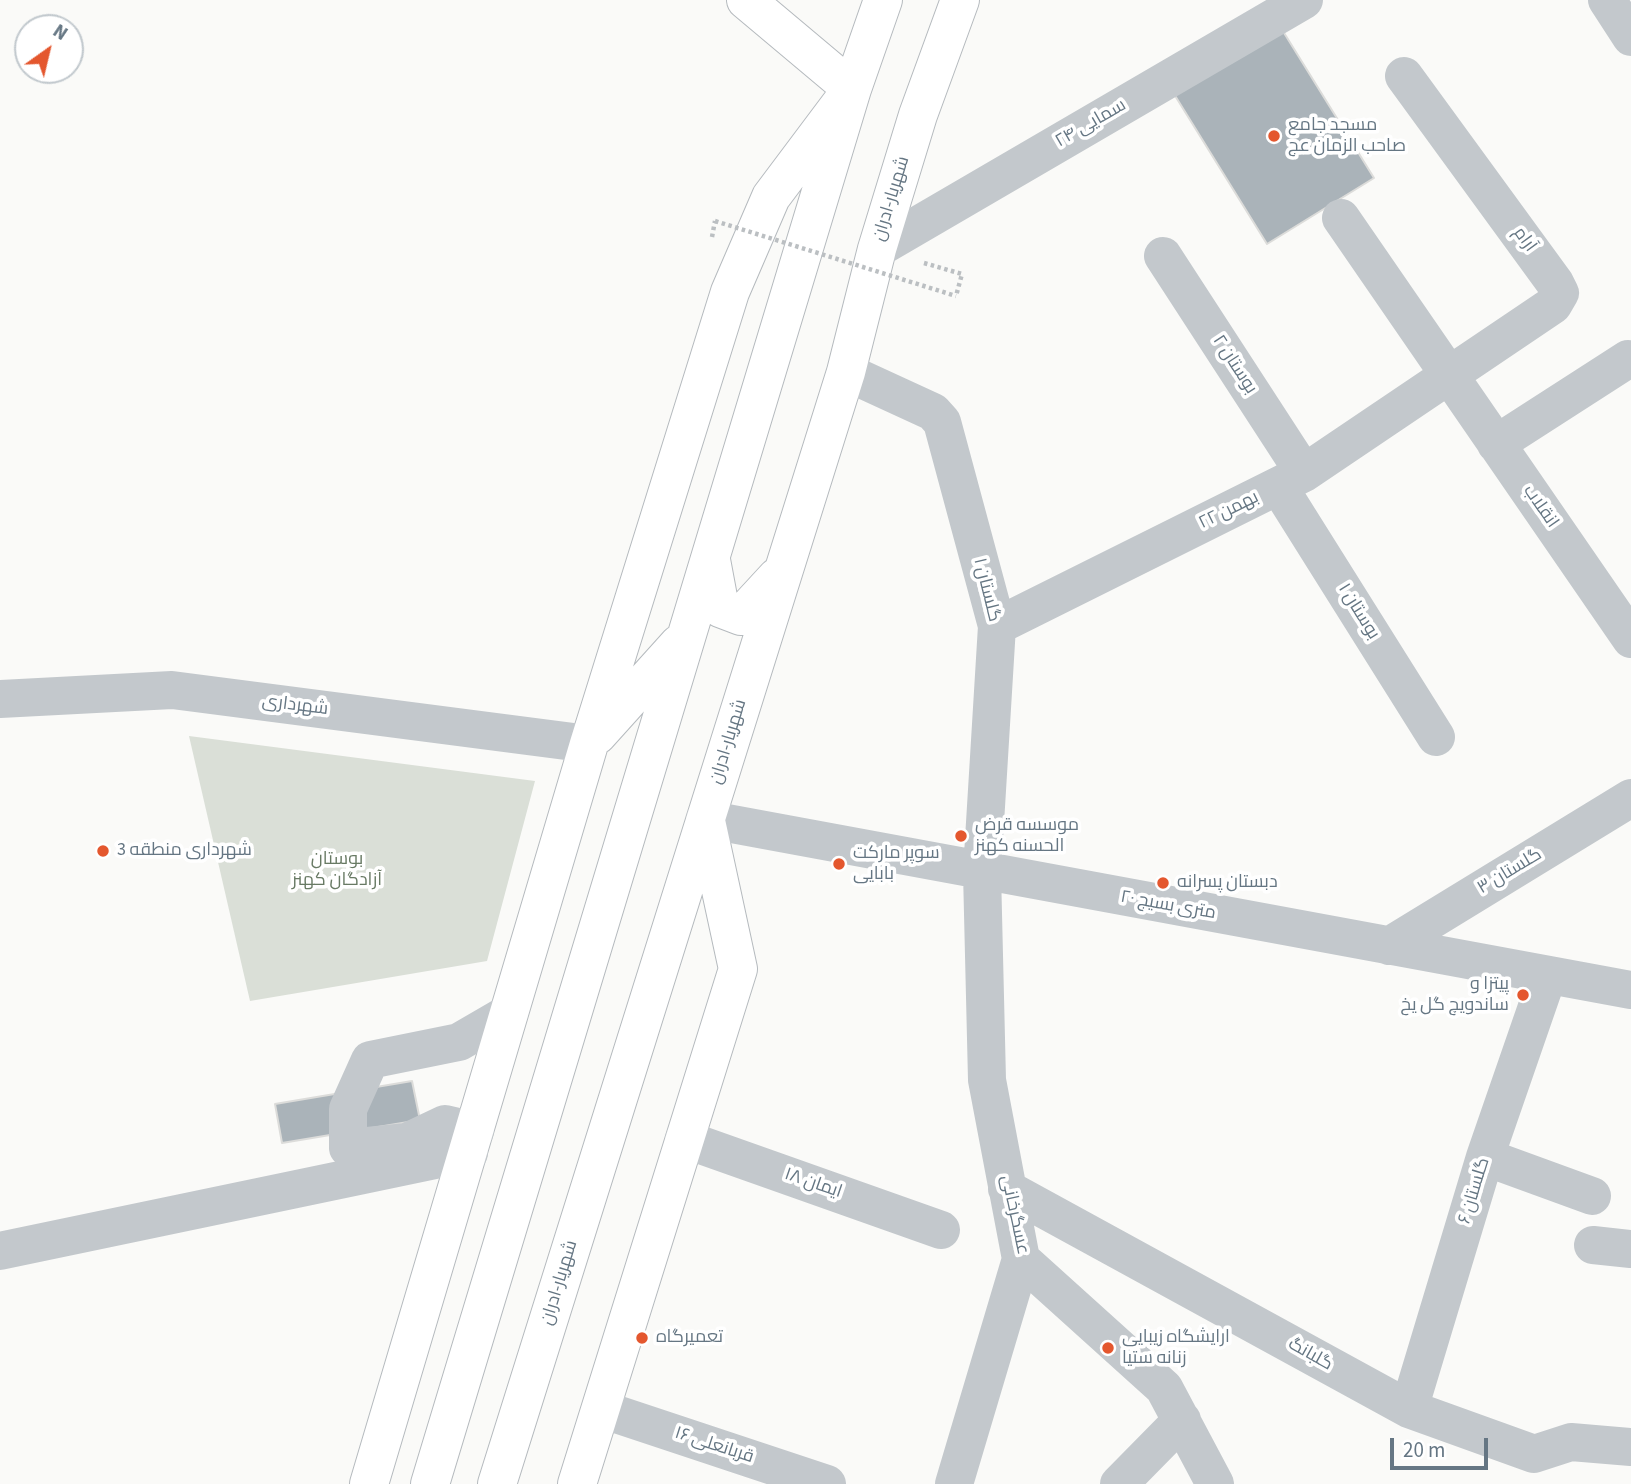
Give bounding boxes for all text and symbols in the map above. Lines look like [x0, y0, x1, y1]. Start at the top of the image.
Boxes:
north arrow [14, 14, 84, 84]
text: N [47, 18, 73, 48]
street label: سمایی ۲۴ [1052, 95, 1130, 153]
place label: مسجد جامع صاحب الزمان عج [1288, 115, 1406, 158]
marker: مسجد جامع صاحب الزمان عج [1266, 128, 1282, 144]
street label: شهریار-ادران [869, 154, 915, 244]
street label: آرام [1508, 223, 1540, 257]
street label: بوستان ۲ [1207, 332, 1261, 398]
street label: انقلاب [1518, 481, 1562, 533]
street label: ۲۲ بهمن [1196, 487, 1262, 535]
street label: گلستان ۱ [968, 556, 1004, 624]
street label: بوستان ۱ [1332, 580, 1384, 644]
street label: شهرداری [261, 691, 329, 721]
street label: شهریار-ادران [706, 697, 752, 787]
place label: موسسه قرض الحسنه کهنز [975, 815, 1079, 858]
marker: موسسه قرض الحسنه کهنز [953, 828, 969, 844]
place label: شهرداری منطقه 3 [117, 840, 252, 862]
marker: شهرداری منطقه 3 [95, 843, 111, 859]
place label: سوپر مارکت بابایی [853, 843, 940, 886]
street label: گلستان ۳ [1474, 844, 1546, 900]
park label: بوستان آزادگان کهنز [292, 849, 382, 892]
marker: سوپر مارکت بابایی [831, 856, 847, 872]
place label: دبستان پسرانه [1177, 872, 1278, 894]
marker: دبستان پسرانه [1155, 875, 1171, 891]
street label: ۲۰ متری بسیج [1119, 887, 1217, 925]
place label: پیتزا و ساندویچ گل یخ [1400, 974, 1509, 1016]
marker: پیتزا و ساندویچ گل یخ [1515, 987, 1531, 1003]
street label: گلستان ۶ [1455, 1155, 1495, 1227]
street label: ایمان ۱۸ [781, 1164, 845, 1204]
street label: عسگرخانی [995, 1173, 1033, 1257]
street label: شهریار-ادران [537, 1238, 583, 1328]
place label: تعمیرگاه [656, 1327, 723, 1349]
place label: ارایشگاه زیبایی زنانه ستیا [1122, 1327, 1230, 1370]
marker: تعمیرگاه [634, 1330, 650, 1346]
street label: گلبانگ [1284, 1334, 1336, 1376]
marker: ارایشگاه زیبایی زنانه ستیا [1100, 1340, 1116, 1356]
street label: قربانعلی ۱۶ [672, 1423, 756, 1469]
scale bar [1393, 1424, 1491, 1468]
text: 20 m [1403, 1435, 1445, 1465]

